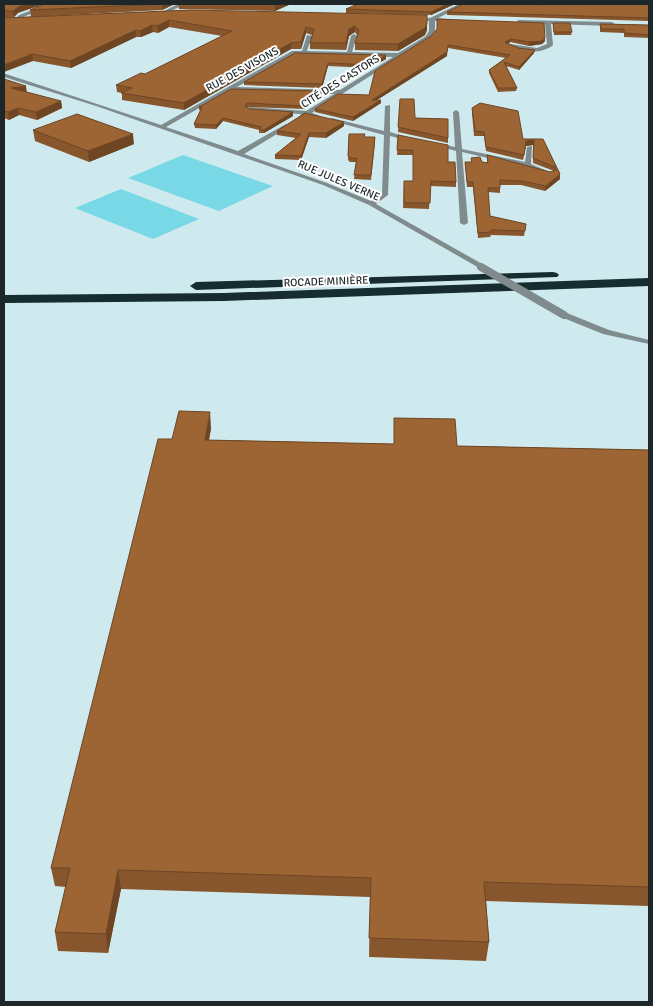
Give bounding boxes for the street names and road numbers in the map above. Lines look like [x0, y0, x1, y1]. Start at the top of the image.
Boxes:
street label: RUE DES VISONS [204, 44, 281, 95]
street label: CITÉ DES CASTORS [298, 51, 382, 111]
street label: RUE JULES VERNE [296, 157, 382, 204]
street label: ROCADE MINIÈRE [283, 273, 369, 289]

